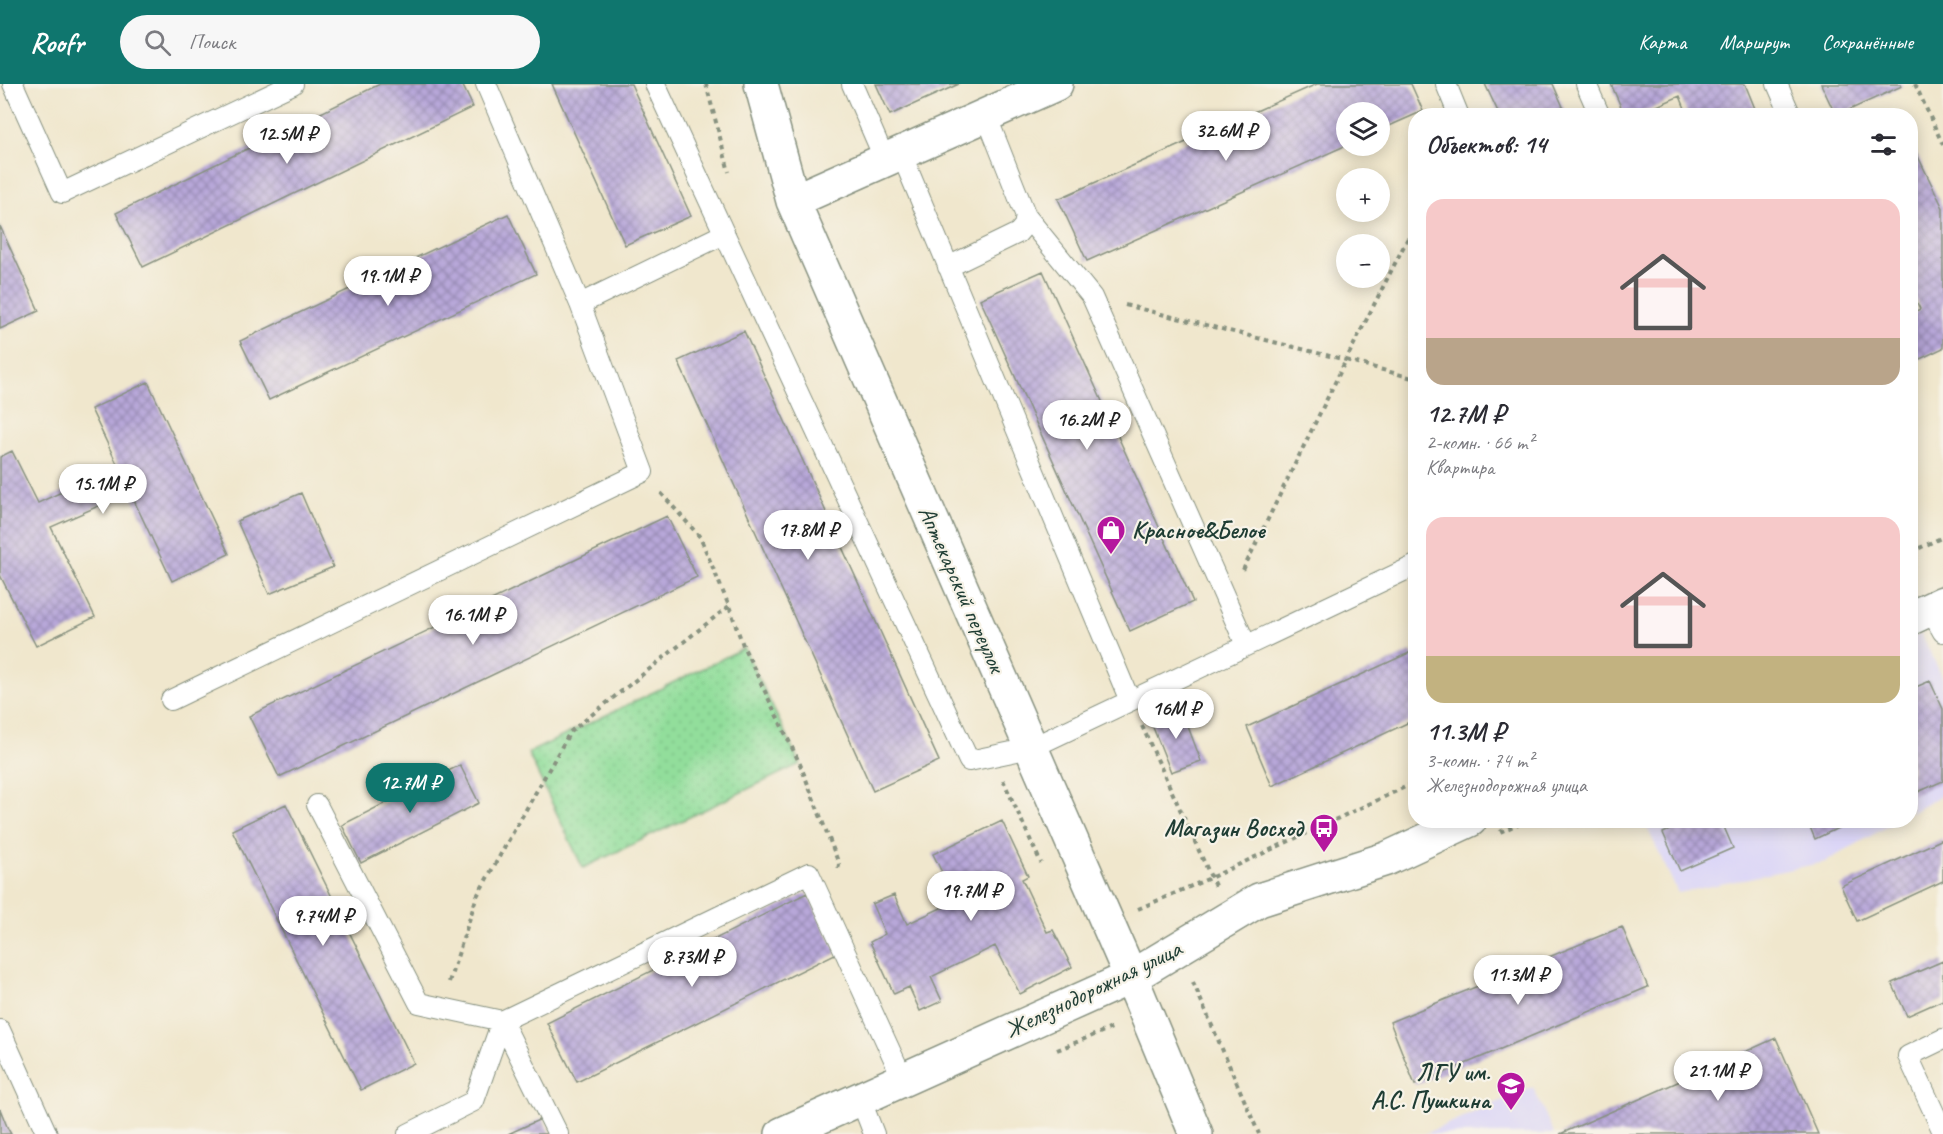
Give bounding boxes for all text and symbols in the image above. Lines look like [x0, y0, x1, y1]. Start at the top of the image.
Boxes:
search box [120, 15, 540, 69]
text: Roofr [30, 25, 84, 60]
icon: search [141, 26, 174, 59]
text: Поиск [189, 28, 235, 56]
text: Карта [1638, 29, 1687, 55]
text: Маршрут [1720, 29, 1789, 55]
text: Сохранённые [1822, 29, 1913, 55]
map controls [1336, 102, 1390, 288]
button: layers [1336, 102, 1390, 156]
pin: 32.6M ₽ [1171, 111, 1281, 162]
pin: 12.5M ₽ [232, 114, 342, 165]
text: 32.6M ₽ [1195, 118, 1257, 143]
text: 12.5M ₽ [257, 121, 317, 146]
text: Объектов: 14 [1426, 128, 1546, 161]
icon: filters [1867, 128, 1900, 161]
button: + [1336, 168, 1390, 222]
button: − [1336, 234, 1390, 288]
icon: home [1609, 238, 1717, 346]
pin: 19.1M ₽ [333, 256, 443, 307]
text: 19.1M ₽ [358, 263, 418, 288]
text: 12.7M ₽ [1426, 397, 1505, 430]
pin: 16.2M ₽ [1032, 400, 1142, 451]
text: 16.2M ₽ [1056, 407, 1118, 432]
text: 2-комн. · 66 m² [1426, 430, 1534, 455]
text: Квартира [1426, 455, 1494, 480]
pin: 15.1M ₽ [48, 464, 158, 515]
text: 15.1M ₽ [73, 471, 133, 496]
street label: Аптекарский переулок [912, 501, 1013, 679]
pin: 17.8M ₽ [753, 510, 863, 561]
shop icon: Красное&Белое [1095, 514, 1127, 556]
place label: Красное&Белое [1132, 515, 1267, 545]
text: 17.8M ₽ [778, 517, 838, 542]
icon: home [1609, 556, 1717, 664]
pin: 16.1M ₽ [418, 595, 528, 646]
text: 16.1M ₽ [442, 602, 504, 627]
pin: 16M ₽ [1134, 689, 1218, 740]
text: 16M ₽ [1152, 696, 1200, 721]
text: 11.3M ₽ [1426, 715, 1505, 748]
text: 3-комн. · 74 m² [1426, 748, 1534, 773]
pin: 12.7M ₽ [355, 763, 465, 814]
text: 12.7M ₽ [380, 770, 440, 795]
text: Железнодорожная улица [1426, 773, 1587, 798]
bus stop icon: Магазин Восход [1308, 812, 1340, 854]
place label: Магазин Восход [1164, 813, 1305, 844]
pin: 19.7M ₽ [916, 871, 1026, 922]
text: 19.7M ₽ [941, 878, 1001, 903]
pin: 9.74M ₽ [268, 896, 378, 947]
text: 9.74M ₽ [293, 903, 353, 928]
street label: Железнодорожная улица [1000, 933, 1188, 1045]
pin: 8.73M ₽ [637, 937, 747, 988]
text: 8.73M ₽ [662, 944, 722, 969]
pin: 11.3M ₽ [1463, 955, 1573, 1006]
text: 11.3M ₽ [1488, 962, 1548, 987]
pin: 21.1M ₽ [1663, 1051, 1773, 1102]
place label: ЛГУ им. А.С. Пушкина [1371, 1057, 1492, 1115]
text: 21.1M ₽ [1688, 1058, 1748, 1083]
school or university icon: ЛГУ им. А.С. Пушкина [1495, 1070, 1527, 1112]

